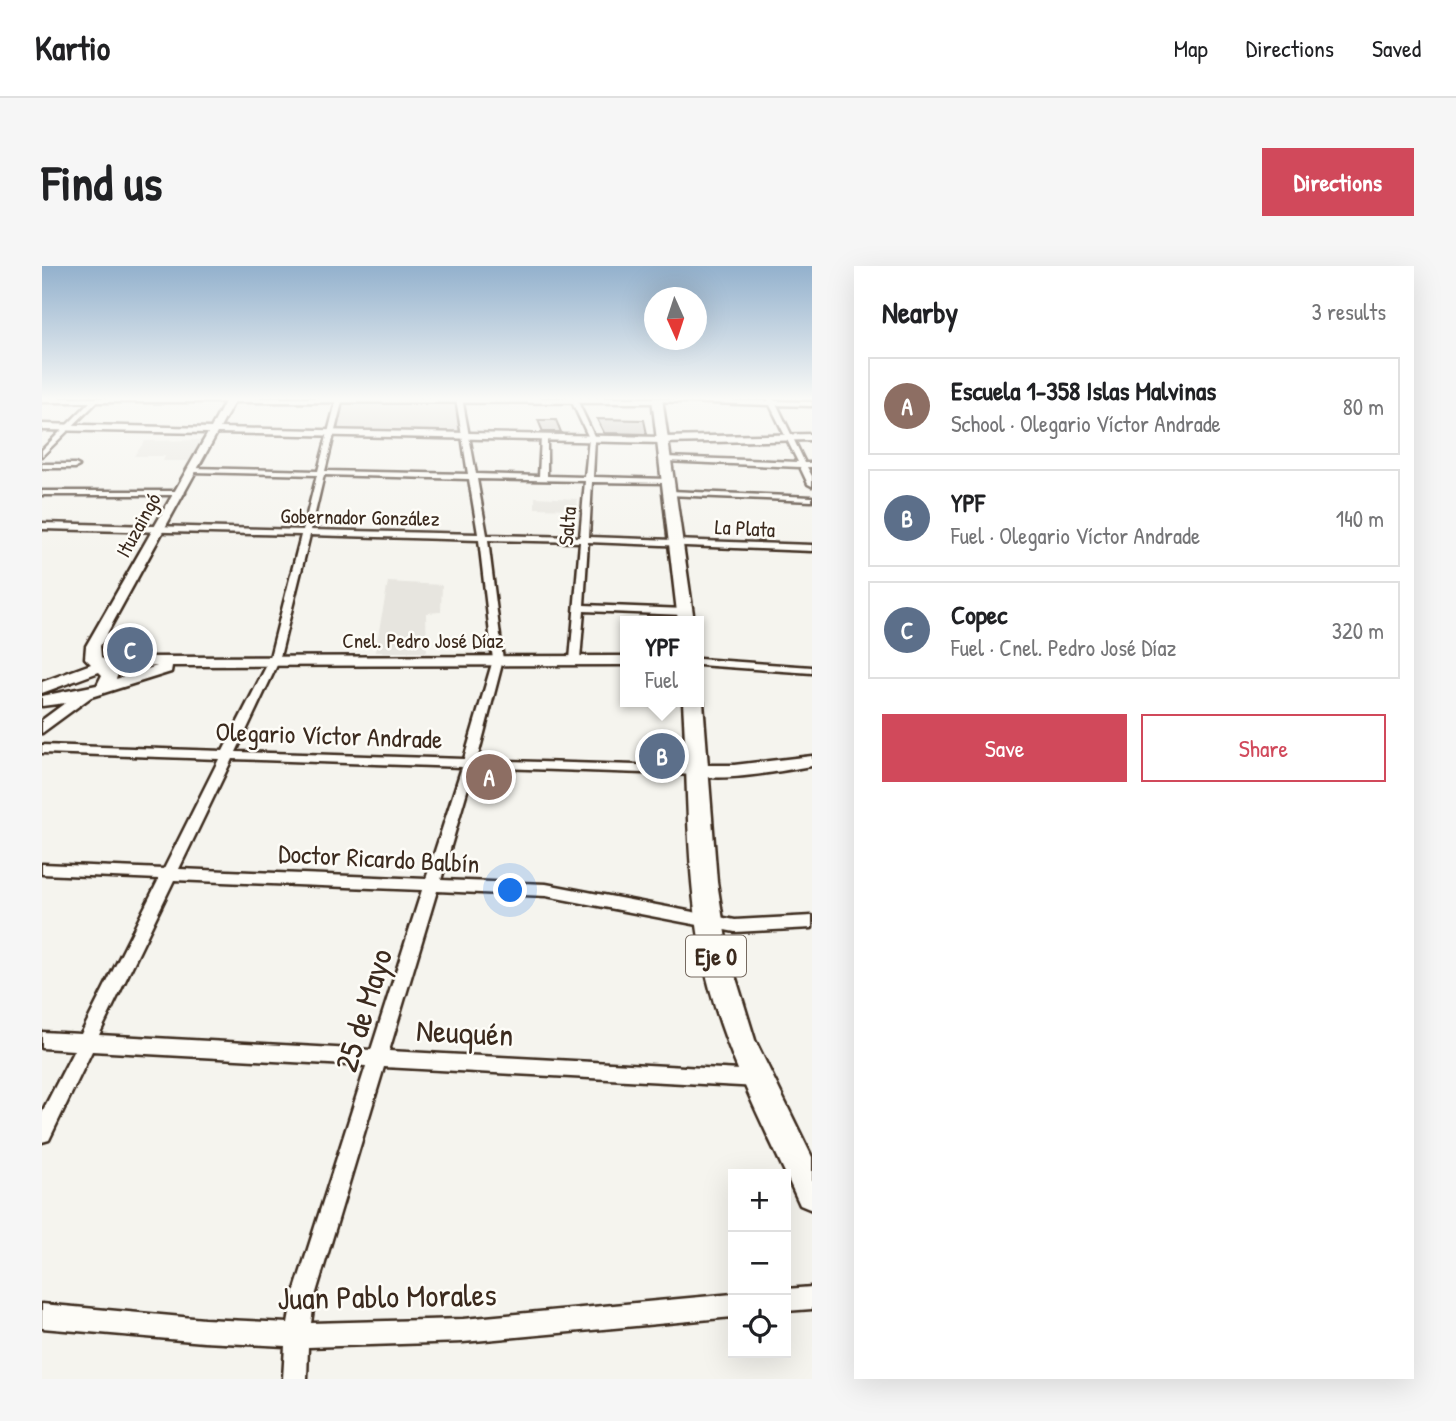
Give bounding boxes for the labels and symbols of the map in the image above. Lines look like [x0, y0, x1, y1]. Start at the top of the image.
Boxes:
north arrow [644, 287, 707, 350]
street label: Ituzaingó [108, 487, 168, 563]
street label: Gobernador González [280, 501, 440, 533]
street label: Salta [551, 505, 583, 547]
street label: La Plata [714, 512, 776, 544]
pin: C [107, 624, 153, 676]
street label: Cnel. Pedro José Díaz [342, 626, 504, 655]
street label: Olegario Víctor Andrade [215, 714, 443, 756]
pin: B [639, 730, 685, 782]
pin: A [466, 751, 512, 803]
street label: Doctor Ricardo Balbín [278, 835, 480, 881]
your location [493, 873, 527, 907]
road number: Eje 0 [686, 936, 746, 976]
street label: 25 de Mayo [324, 943, 402, 1077]
street label: Neuquén [415, 1008, 515, 1056]
street label: Juan Pablo Morales [277, 1273, 497, 1319]

